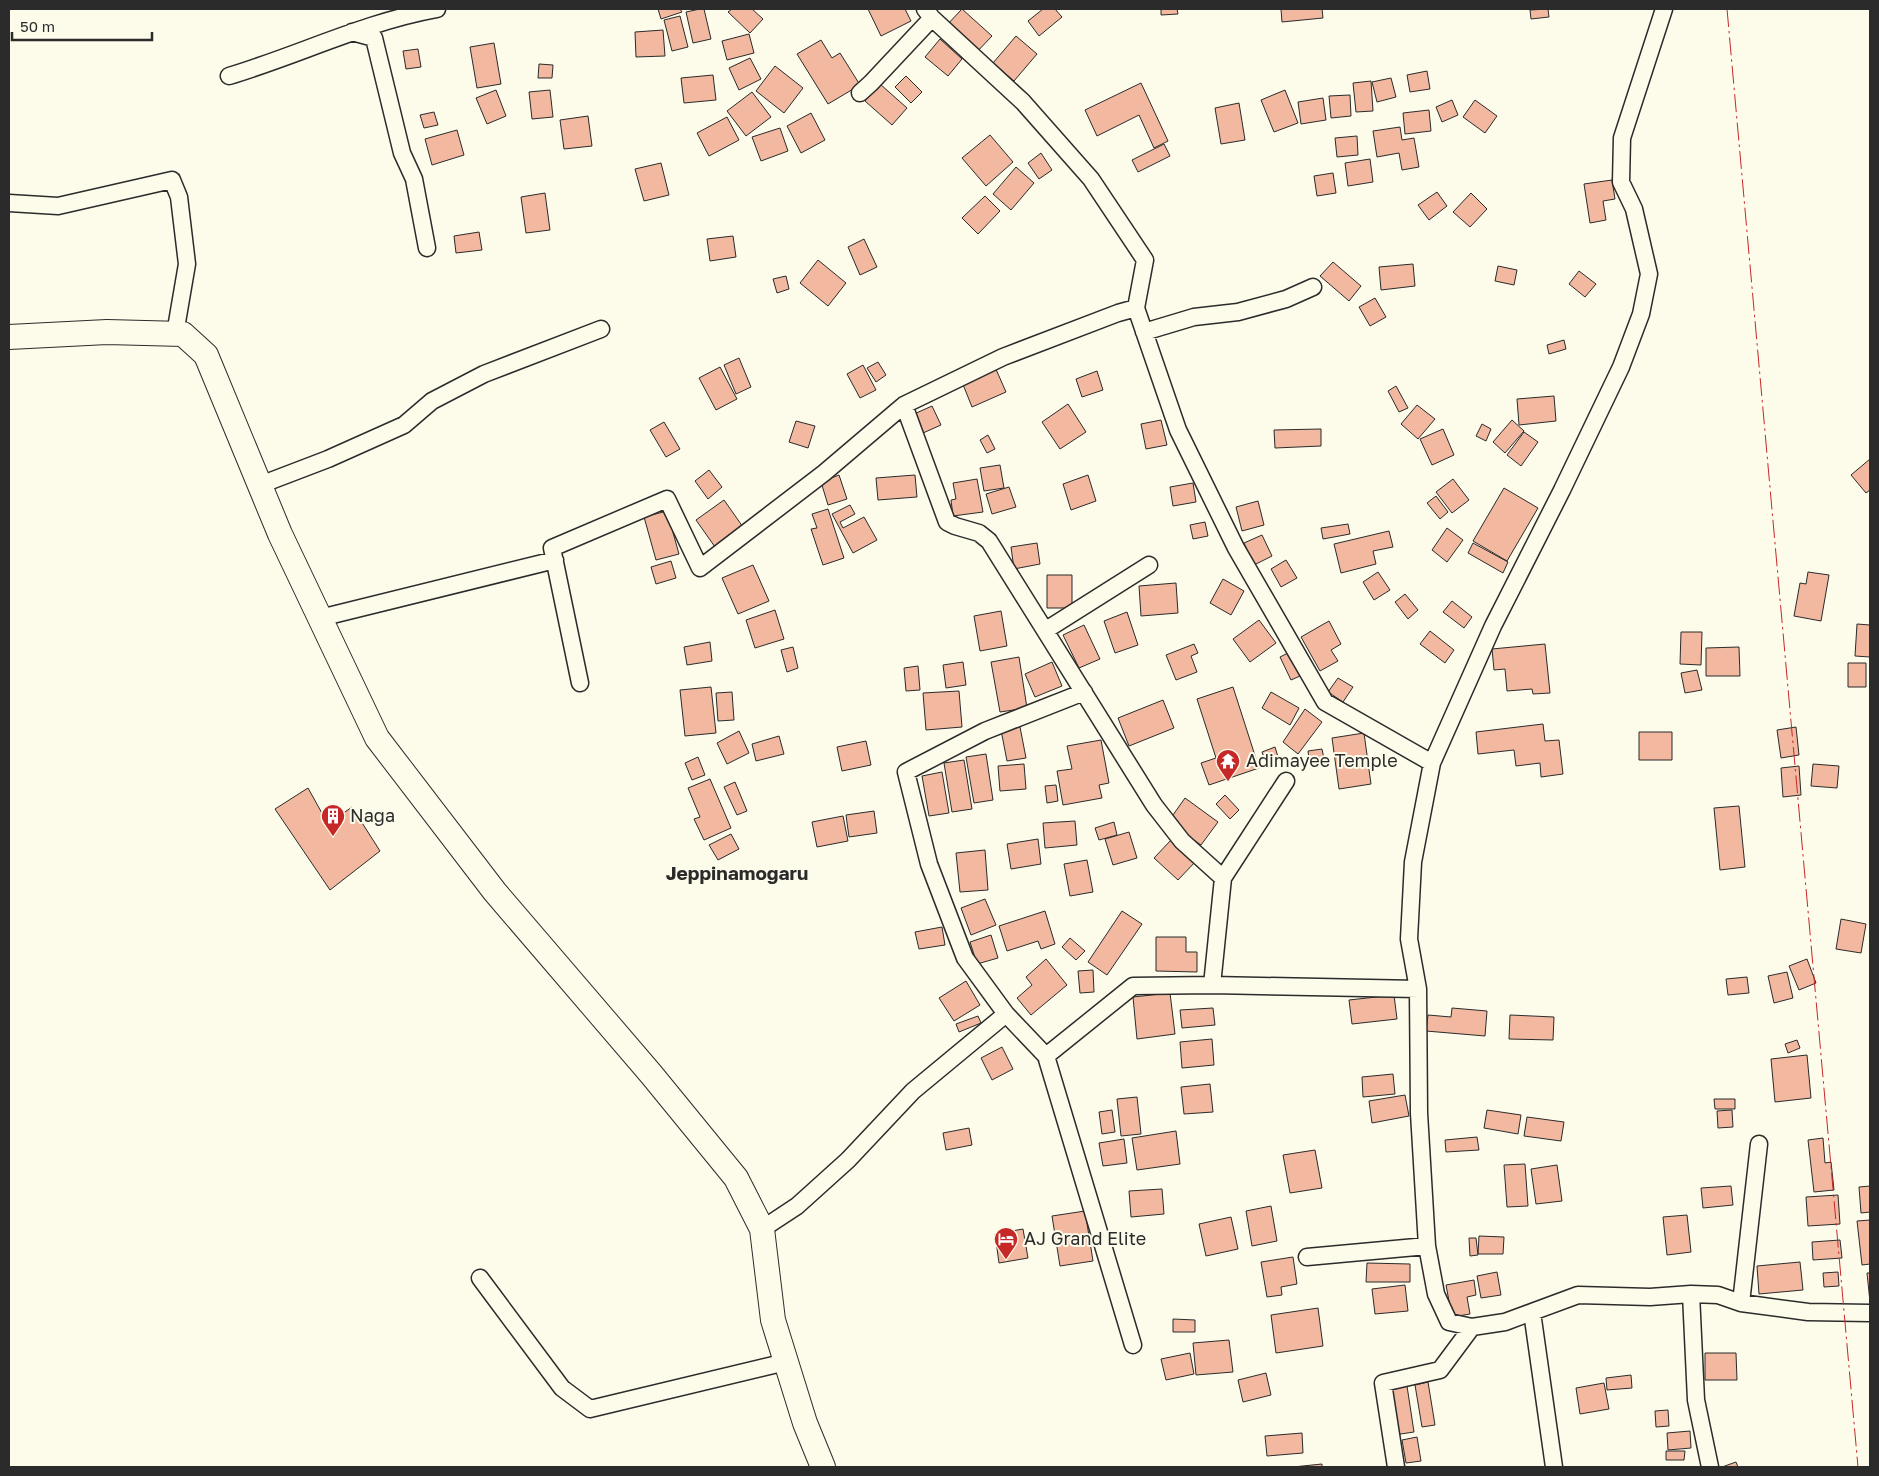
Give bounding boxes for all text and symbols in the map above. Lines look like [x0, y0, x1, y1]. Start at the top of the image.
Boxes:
scale bar [12, 10, 152, 42]
text: 50 m [20, 17, 55, 35]
temple icon: Adimayee Temple [1215, 748, 1241, 782]
place label: Adimayee Temple [1246, 749, 1398, 771]
building icon: Naga [320, 803, 346, 837]
place label: Naga [350, 804, 395, 826]
district label: Jeppinamogaru [666, 861, 808, 884]
hotel icon: AJ Grand Elite [993, 1226, 1019, 1260]
place label: AJ Grand Elite [1024, 1227, 1146, 1249]

